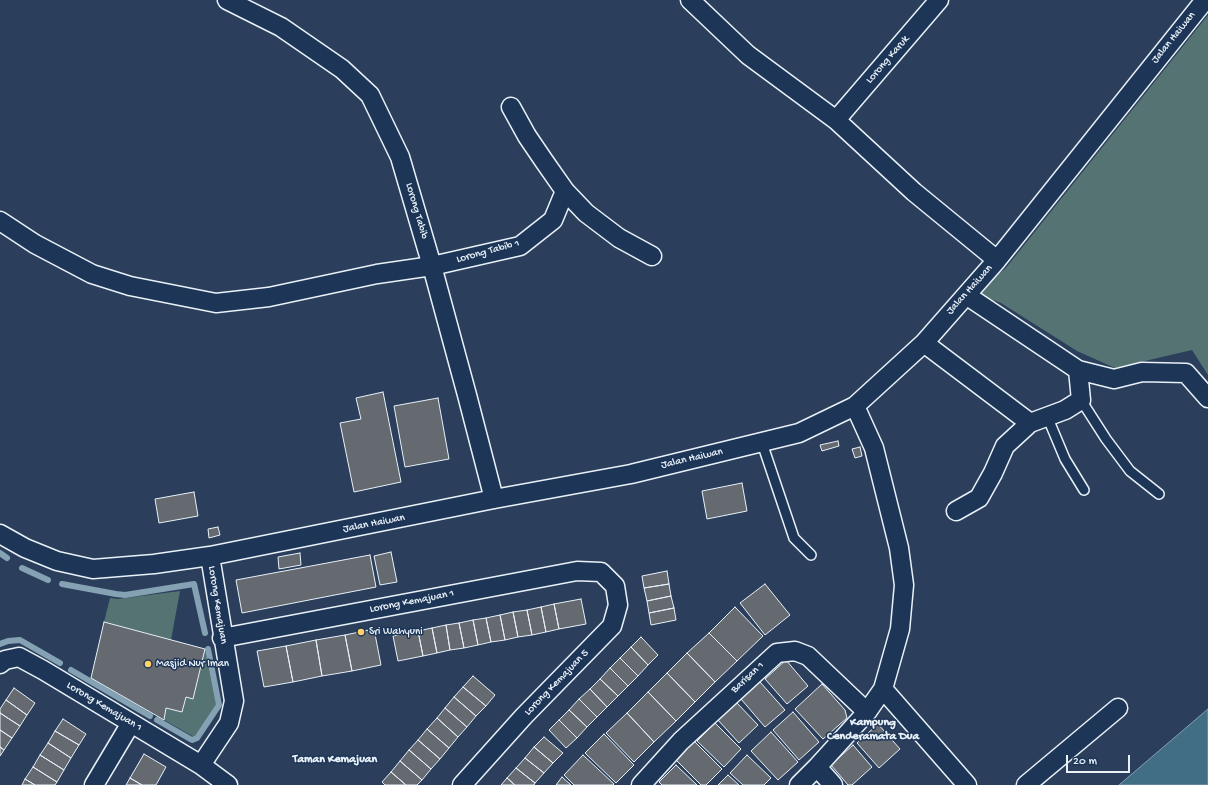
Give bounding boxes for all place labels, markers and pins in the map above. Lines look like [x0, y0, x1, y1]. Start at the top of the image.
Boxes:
place label: Sri Wahyuni [369, 625, 423, 639]
marker: Sri Wahyuni [356, 627, 366, 637]
place label: Masjid Nur Iman [156, 657, 229, 671]
marker: Masjid Nur Iman [143, 659, 153, 669]

